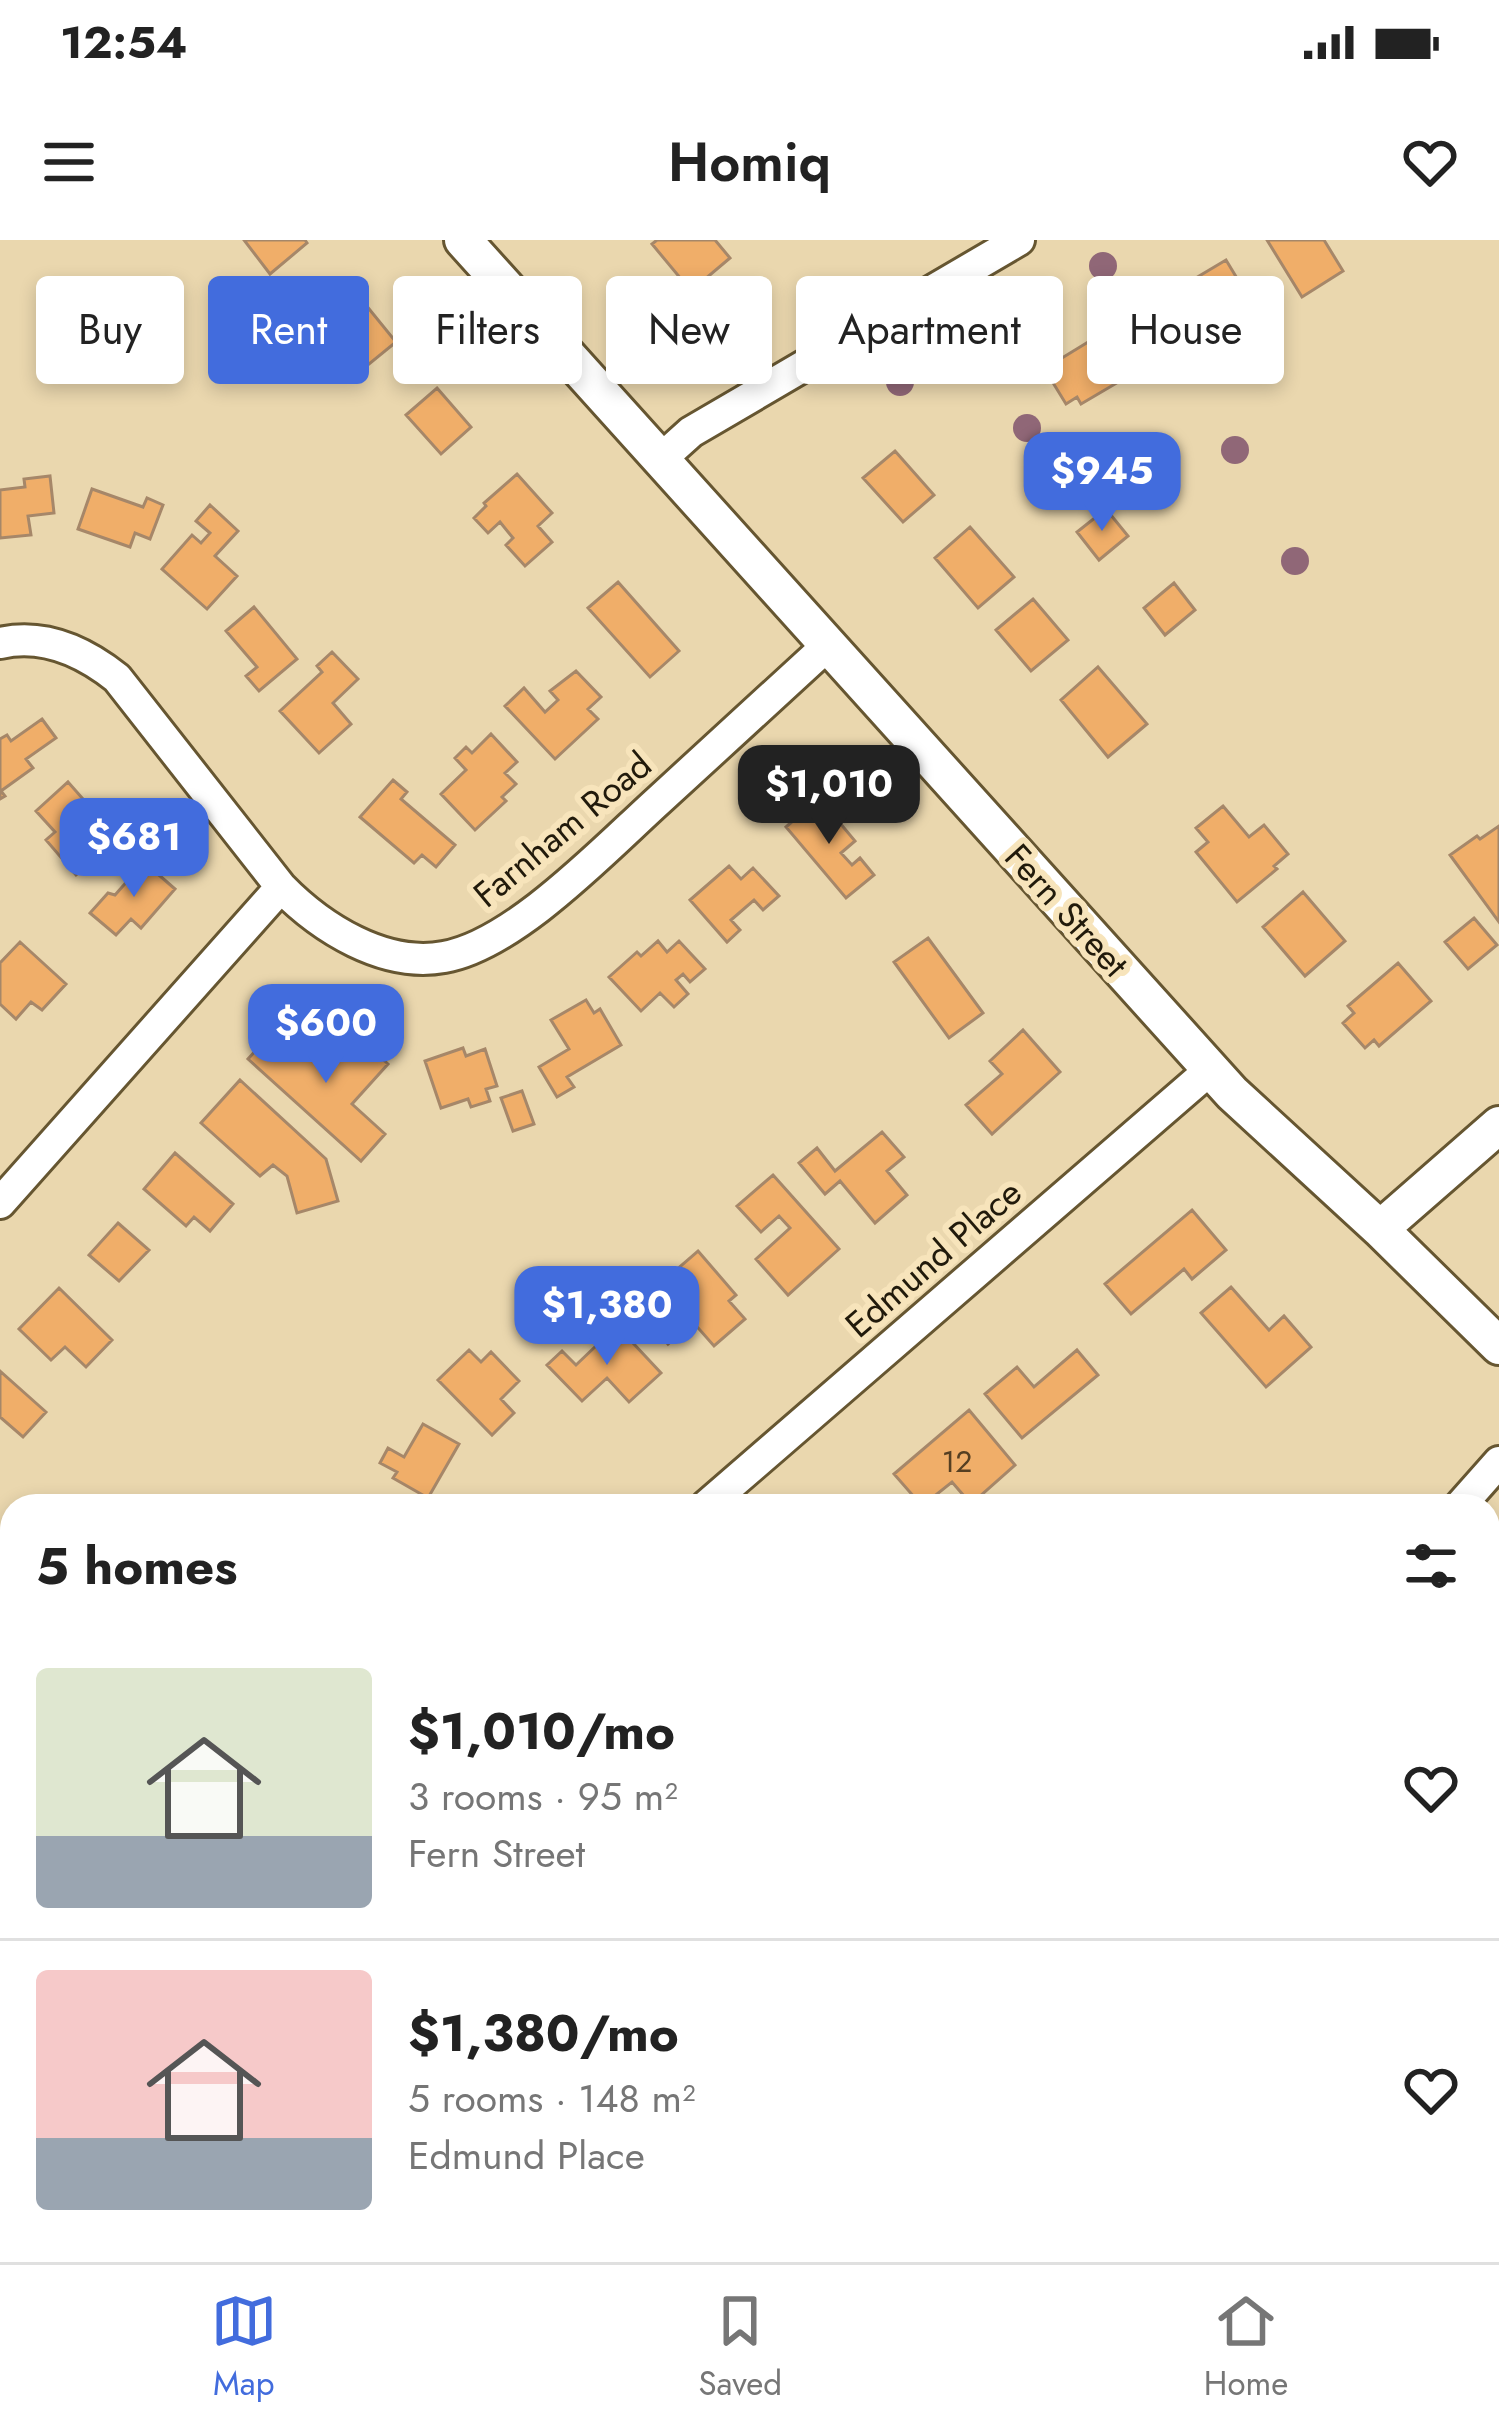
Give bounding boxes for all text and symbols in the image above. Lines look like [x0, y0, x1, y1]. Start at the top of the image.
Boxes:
text: 12:54 [60, 10, 187, 75]
text: Homiq [668, 123, 831, 201]
icon: menu [36, 129, 102, 195]
icon: heart [1397, 129, 1463, 195]
chip: Buy [36, 276, 184, 384]
chip: Rent [208, 276, 369, 384]
chip: Filters [393, 276, 582, 384]
chip: New [606, 276, 772, 384]
chip: Apartment [796, 276, 1063, 384]
chip: House [1087, 276, 1284, 384]
pin: $945 [1031, 432, 1173, 534]
text: $945 [1051, 442, 1153, 499]
street label: Farnham Road [462, 739, 662, 919]
pin: $1,010 [731, 745, 927, 847]
text: $1,010 [765, 755, 893, 812]
pin: $681 [63, 798, 205, 900]
text: $681 [87, 808, 181, 865]
street label: Fern Street [993, 832, 1141, 988]
pin: $600 [255, 984, 397, 1086]
text: $600 [275, 994, 377, 1051]
street label: Edmund Place [833, 1167, 1033, 1349]
pin: $1,380 [509, 1266, 705, 1368]
text: $1,380 [541, 1276, 673, 1333]
house number: 12 [942, 1440, 972, 1483]
text: 5 homes [36, 1529, 238, 1603]
icon: filters [1398, 1533, 1464, 1599]
text: $1,010/mo [408, 1694, 675, 1768]
icon: home [132, 1716, 276, 1860]
icon: heart [1398, 1755, 1464, 1821]
text: 3 rooms · 95 m² [408, 1768, 678, 1825]
text: Fern Street [408, 1825, 585, 1882]
text: $1,380/mo [408, 1996, 679, 2070]
icon: home [132, 2018, 276, 2162]
icon: heart [1398, 2057, 1464, 2123]
text: 5 rooms · 148 m² [408, 2070, 696, 2127]
text: Edmund Place [408, 2127, 645, 2184]
tab: Map [211, 2288, 277, 2407]
tab: Saved [699, 2288, 782, 2407]
tab: Home [1204, 2288, 1288, 2407]

